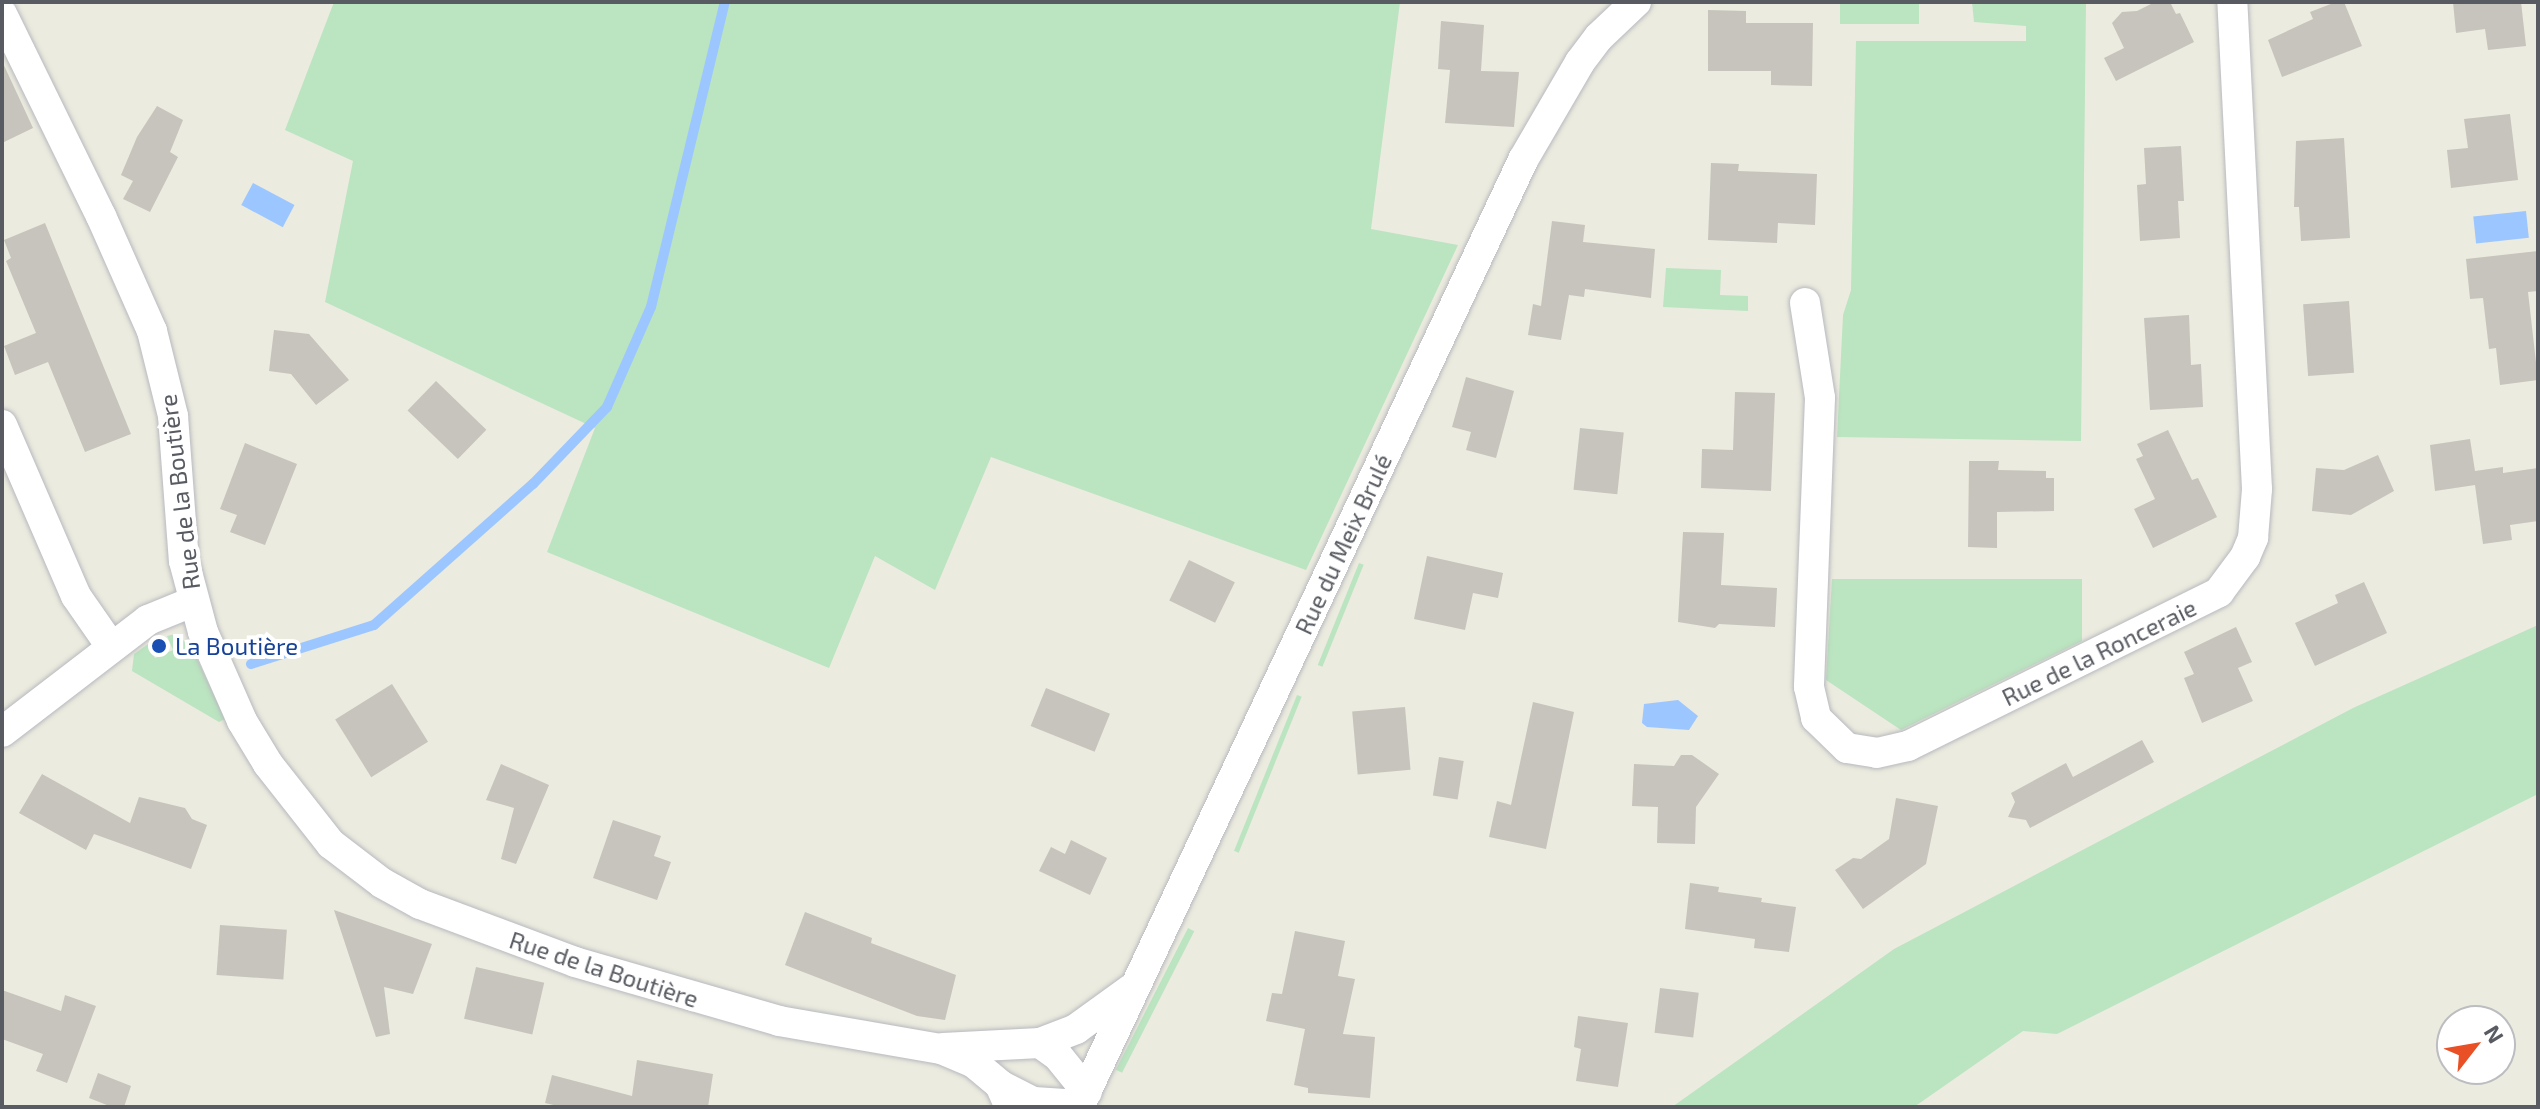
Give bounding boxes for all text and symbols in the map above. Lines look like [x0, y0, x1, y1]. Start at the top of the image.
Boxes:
street label: Rue de la Boutière [153, 393, 205, 591]
street label: Rue du Meix Brulé [1289, 449, 1397, 639]
street label: Rue de la Ronceraie [1997, 592, 2201, 712]
place label: La Boutière [175, 632, 298, 660]
marker: La Boutière [150, 637, 168, 655]
street label: Rue de la Boutière [506, 925, 702, 1013]
north arrow [2436, 1005, 2516, 1085]
text: N [2480, 1020, 2510, 1047]

